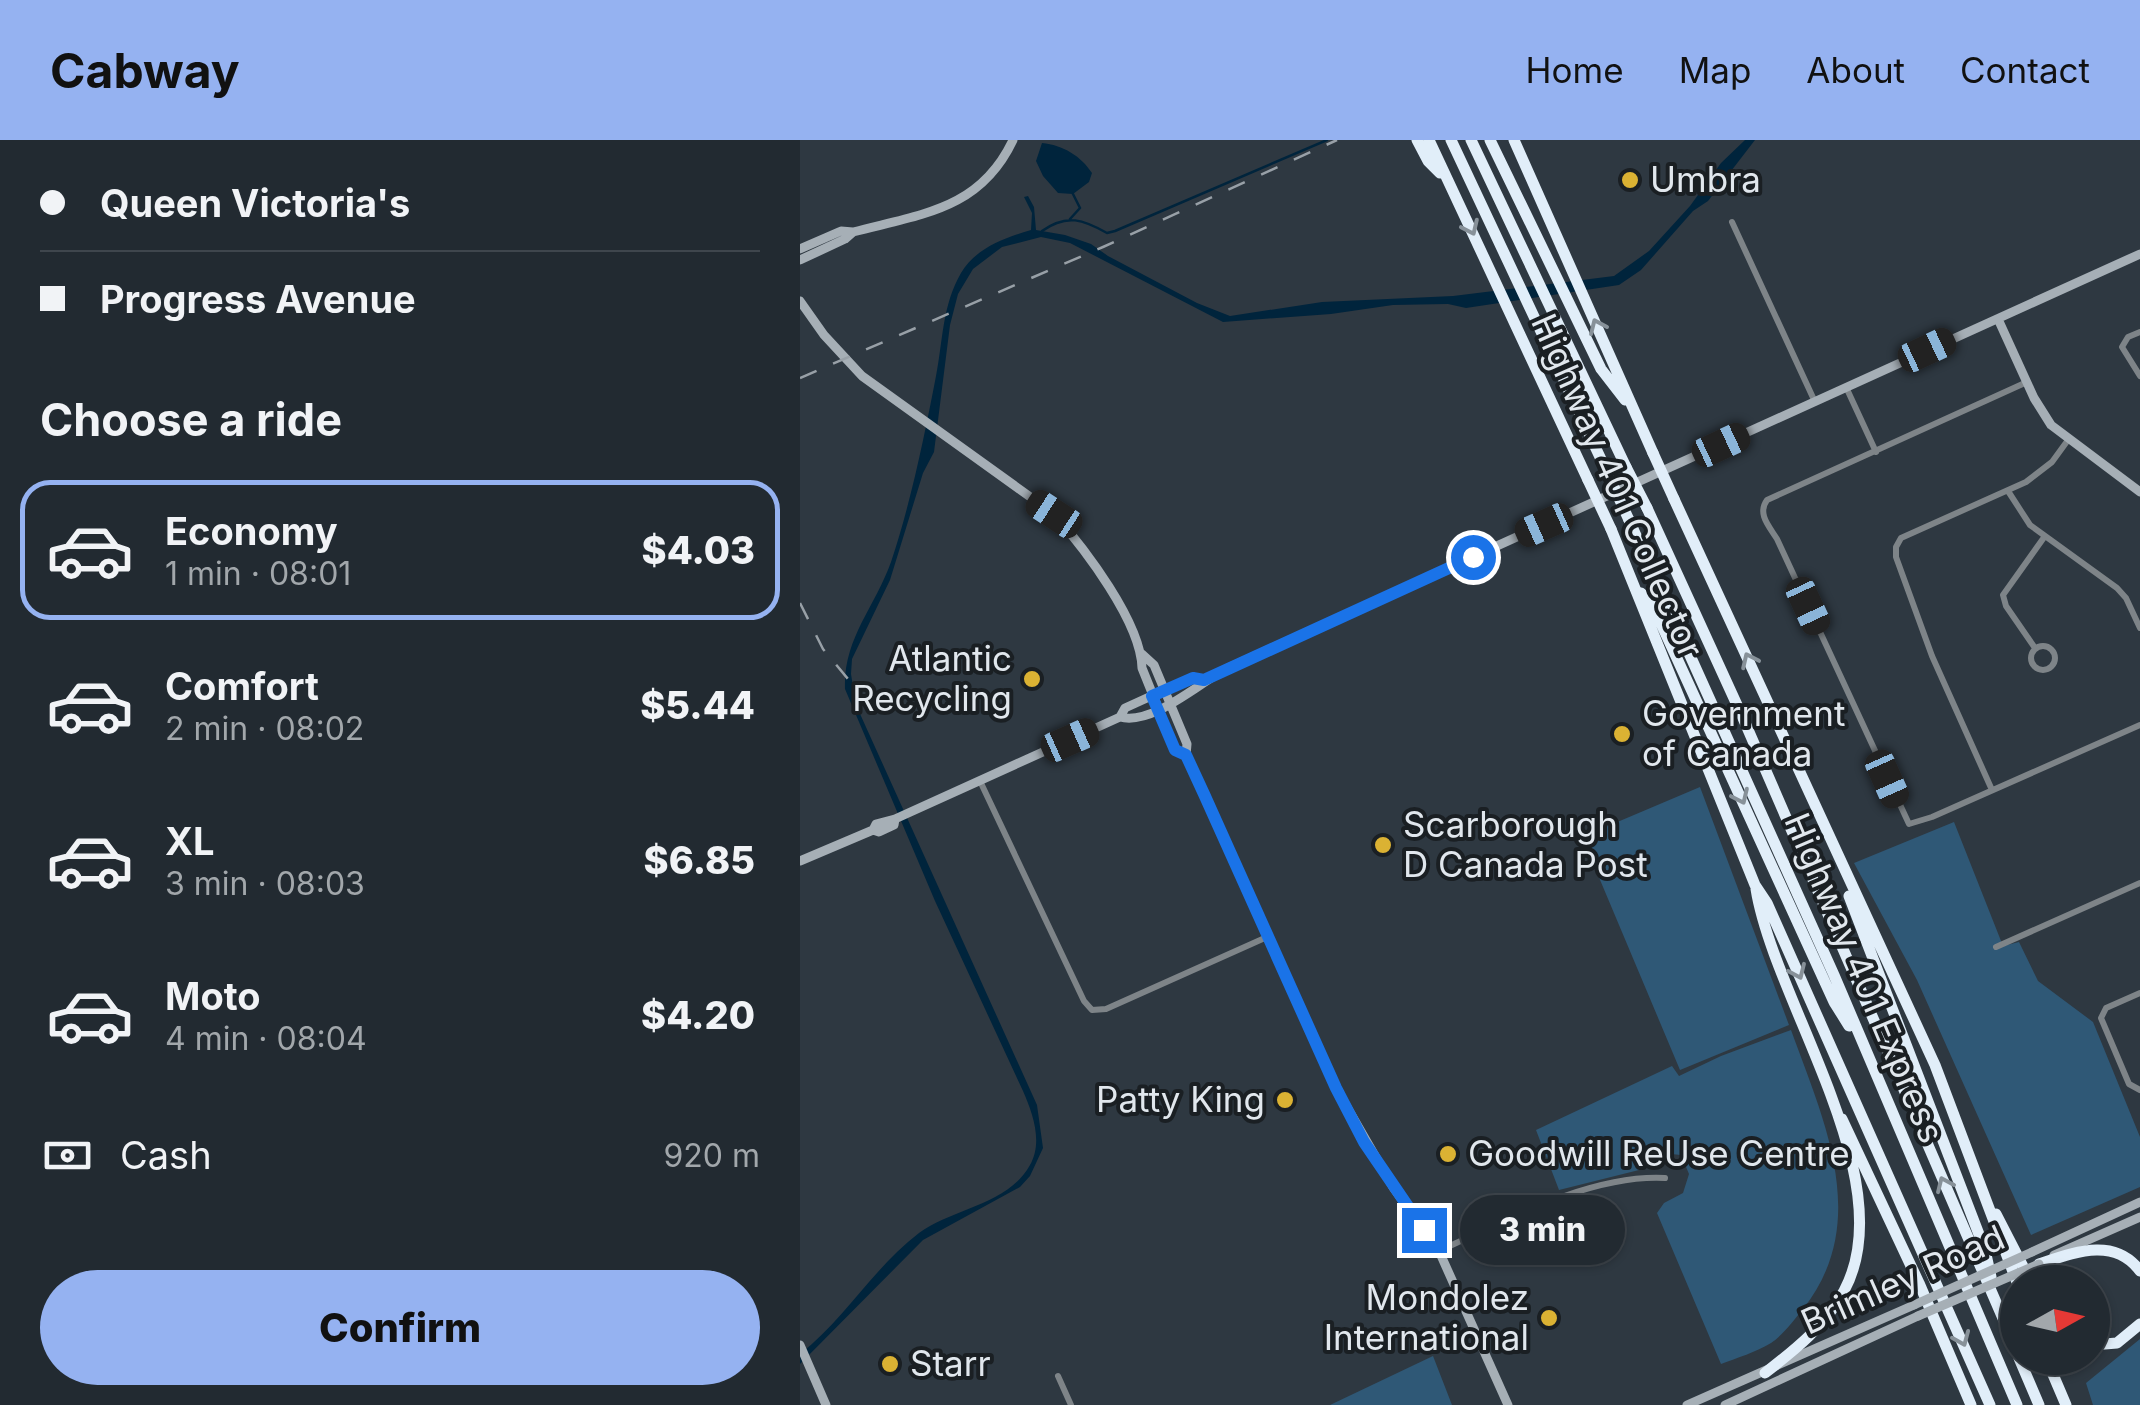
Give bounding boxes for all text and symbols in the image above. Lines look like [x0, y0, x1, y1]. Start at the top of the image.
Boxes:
text: Cabway [50, 41, 240, 100]
text: Home [1526, 49, 1624, 91]
text: Map [1679, 49, 1751, 91]
text: About [1806, 49, 1905, 91]
text: Contact [1960, 49, 2090, 91]
place label: Umbra [1650, 158, 1761, 200]
marker: Umbra [1619, 169, 1641, 191]
text: Queen Victoria's [100, 180, 410, 226]
one-way arrow [1458, 218, 1478, 236]
text: Progress Avenue [100, 276, 416, 322]
street label: Highway 401 Collector [1523, 307, 1713, 664]
one-way arrow [1589, 318, 1609, 336]
car [1893, 324, 1961, 376]
text: Choose a ride [40, 392, 342, 447]
car [1687, 419, 1755, 471]
car [1021, 485, 1087, 543]
car [1510, 499, 1578, 551]
icon: car [45, 505, 135, 595]
text: Economy [165, 508, 338, 554]
text: $4.03 [642, 527, 755, 573]
route start [1451, 535, 1496, 580]
text: 1 min · 08:01 [165, 554, 351, 593]
car [1782, 572, 1834, 640]
place label: Atlantic Recycling [852, 637, 1012, 719]
one-way arrow [1742, 652, 1762, 670]
icon: car [45, 660, 135, 750]
text: Comfort [165, 663, 319, 709]
marker: Atlantic Recycling [1021, 668, 1043, 690]
text: $5.44 [640, 682, 755, 728]
place label: Government of Canada [1642, 692, 1845, 774]
text: 2 min · 08:02 [165, 709, 364, 748]
car [1036, 714, 1104, 766]
marker: Government of Canada [1611, 723, 1633, 745]
car [1861, 745, 1913, 813]
one-way arrow [1729, 787, 1749, 805]
place label: Scarborough D Canada Post [1403, 803, 1648, 885]
street label: Highway 401 Express [1776, 806, 1953, 1149]
icon: car [45, 815, 135, 905]
text: XL [165, 818, 215, 864]
marker: Scarborough D Canada Post [1372, 834, 1394, 856]
text: $6.85 [644, 837, 755, 883]
text: 3 min · 08:03 [165, 864, 365, 903]
one-way arrow [1786, 962, 1806, 980]
icon: car [45, 970, 135, 1060]
text: Moto [165, 973, 261, 1019]
text: $4.20 [641, 992, 755, 1038]
text: 4 min · 08:04 [165, 1019, 367, 1058]
place label: Patty King [1096, 1078, 1265, 1120]
marker: Patty King [1274, 1089, 1296, 1111]
icon: cash [40, 1128, 95, 1183]
text: Cash [120, 1132, 212, 1178]
place label: Goodwill ReUse Centre [1468, 1132, 1850, 1174]
text: 920 m [663, 1136, 760, 1175]
marker: Goodwill ReUse Centre [1437, 1143, 1459, 1165]
one-way arrow [1936, 1176, 1956, 1194]
callout: 3 min [1459, 1195, 1624, 1265]
route end [1402, 1208, 1447, 1253]
text: 3 min [1499, 1210, 1586, 1249]
street label: Brimley Road [1795, 1216, 2011, 1343]
north arrow [2000, 1265, 2110, 1375]
map controls [2000, 1265, 2110, 1375]
button: Confirm [40, 1270, 760, 1385]
place label: Mondolez International [1324, 1276, 1529, 1358]
marker: Mondolez International [1538, 1307, 1560, 1329]
one-way arrow [1950, 1329, 1970, 1347]
place label: Starr [910, 1342, 991, 1384]
marker: Starr [879, 1353, 901, 1375]

